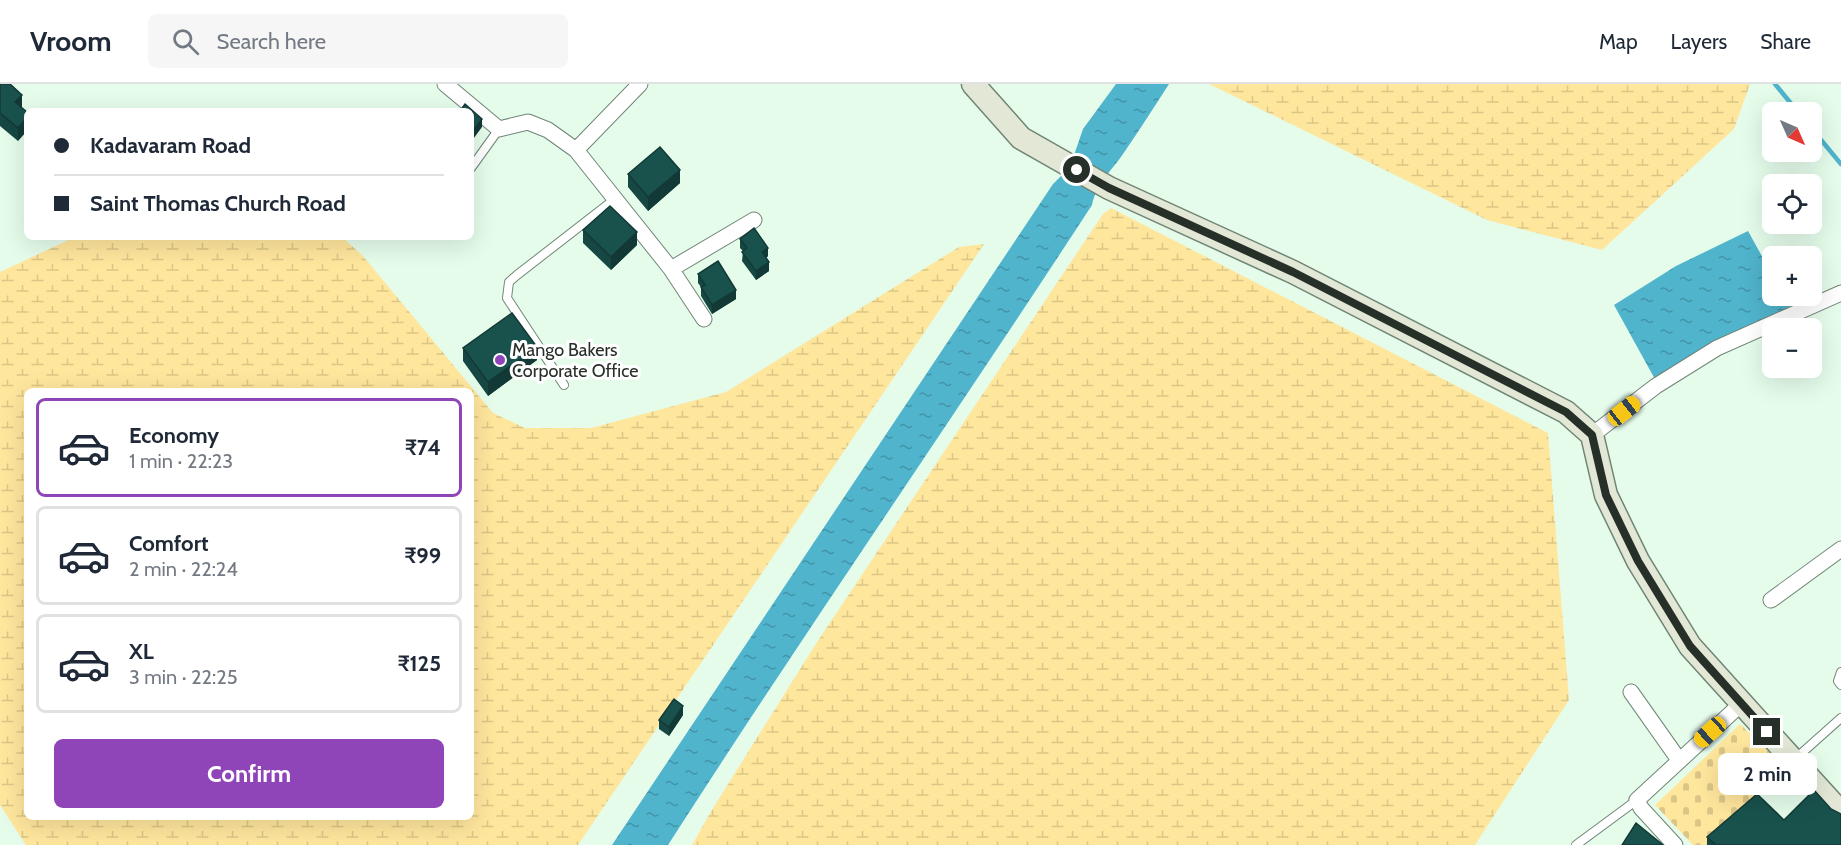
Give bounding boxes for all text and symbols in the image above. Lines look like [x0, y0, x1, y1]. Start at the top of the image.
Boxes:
search box [148, 14, 568, 68]
text: Vroom [30, 24, 112, 58]
icon: search [169, 25, 202, 58]
text: Search here [217, 28, 326, 55]
text: Map [1599, 29, 1638, 54]
text: Layers [1671, 29, 1727, 54]
text: Share [1760, 29, 1811, 54]
north arrow [1762, 102, 1822, 162]
map controls [1762, 102, 1822, 378]
text: Kadavaram Road [90, 132, 251, 159]
route start [1063, 156, 1090, 183]
button: locate [1762, 174, 1822, 234]
text: Saint Thomas Church Road [90, 190, 346, 217]
button: + [1762, 246, 1822, 306]
button: − [1762, 318, 1822, 378]
place label: Mango Bakers Corporate Office [512, 339, 638, 382]
marker: Mango Bakers Corporate Office [493, 353, 507, 367]
car [1604, 393, 1644, 429]
icon: car [57, 421, 111, 475]
text: Economy [129, 422, 219, 449]
text: ₹74 [405, 434, 441, 461]
text: 1 min · 22:23 [129, 449, 233, 473]
icon: car [57, 529, 111, 583]
text: Comfort [129, 530, 208, 557]
text: ₹99 [404, 542, 441, 569]
text: 2 min · 22:24 [129, 557, 238, 581]
icon: car [57, 637, 111, 691]
text: XL [129, 638, 154, 665]
text: ₹125 [397, 650, 441, 677]
text: 3 min · 22:25 [129, 665, 237, 689]
car [1691, 713, 1729, 751]
route end [1753, 718, 1780, 745]
button: Confirm [54, 739, 444, 808]
callout: 2 min [1718, 753, 1816, 795]
text: 2 min [1743, 762, 1792, 786]

